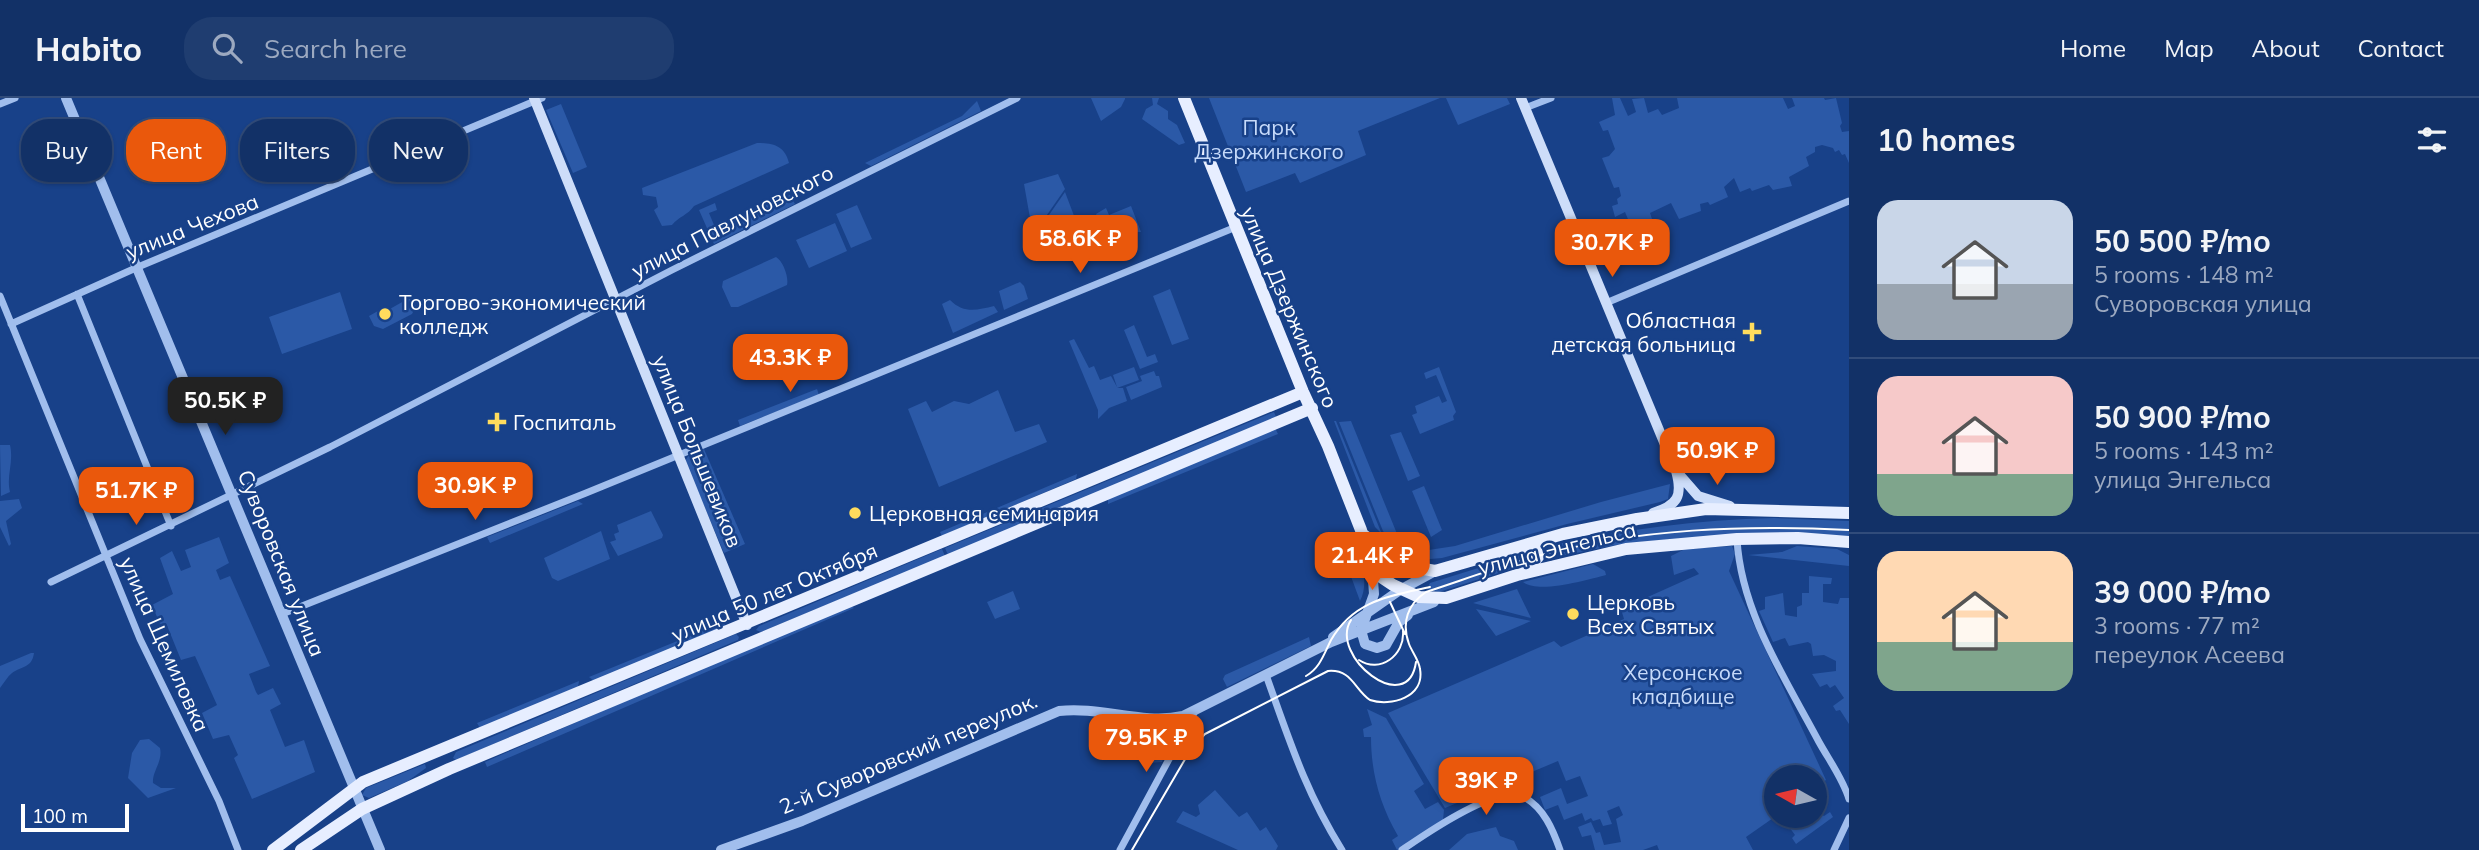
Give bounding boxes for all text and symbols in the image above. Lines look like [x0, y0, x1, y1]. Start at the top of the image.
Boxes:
search box [184, 17, 674, 80]
text: Habito [35, 28, 142, 69]
icon: search [208, 29, 246, 67]
text: Search here [264, 32, 407, 65]
text: Home [2060, 33, 2126, 63]
text: Map [2164, 33, 2214, 63]
text: About [2252, 33, 2320, 63]
text: Contact [2358, 33, 2444, 63]
park label: Парк Дзержинского [1194, 114, 1344, 164]
chip: Buy [21, 119, 112, 182]
chip: Rent [126, 119, 226, 182]
chip: Filters [240, 119, 355, 182]
chip: New [369, 119, 468, 182]
text: 10 homes [1877, 121, 2016, 159]
icon: filters [2413, 121, 2451, 159]
street label: улица Павлуновского [627, 159, 837, 283]
street label: улица Чехова [122, 188, 262, 264]
street label: улица Дзержинского [1236, 202, 1344, 412]
pin: 58.6K ₽ [1015, 216, 1145, 275]
pin: 30.7K ₽ [1547, 220, 1677, 279]
text: 50 500 ₽/mo [2094, 222, 2271, 260]
text: 58.6K ₽ [1039, 223, 1121, 252]
text: 30.7K ₽ [1571, 227, 1653, 256]
icon: home [1933, 228, 2017, 312]
text: 5 rooms · 148 m² [2094, 260, 2274, 289]
place label: Торгово-экономический колледж [399, 289, 646, 339]
text: Суворовская улица [2094, 289, 2312, 318]
marker: Торгово-экономический колледж [377, 306, 393, 322]
place label: Областная детская больница [1552, 307, 1736, 357]
marker: Областная детская больница [1742, 322, 1762, 342]
pin: 43.3K ₽ [725, 334, 855, 394]
text: 43.3K ₽ [749, 342, 831, 371]
street label: улица Большевиков [648, 351, 748, 551]
pin: 50.5K ₽ [160, 378, 290, 437]
text: 50.5K ₽ [184, 385, 266, 414]
text: 50 900 ₽/mo [2094, 398, 2271, 436]
icon: home [1933, 404, 2017, 488]
place label: Госпиталь [513, 409, 616, 435]
marker: Госпиталь [487, 412, 507, 432]
pin: 50.9K ₽ [1652, 428, 1782, 487]
text: 50.9K ₽ [1676, 435, 1758, 464]
text: 5 rooms · 143 m² [2094, 436, 2274, 465]
pin: 30.9K ₽ [410, 462, 540, 522]
text: улица Энгельса [2094, 465, 2271, 494]
street label: Суворовская улица [233, 466, 331, 660]
pin: 51.7K ₽ [71, 468, 201, 527]
text: 30.9K ₽ [434, 470, 516, 499]
text: 51.7K ₽ [95, 475, 177, 504]
place label: Церковная семинария [869, 500, 1099, 526]
marker: Церковная семинария [847, 505, 863, 521]
street label: улица Энгельса [1475, 516, 1639, 580]
pin: 21.4K ₽ [1307, 532, 1437, 592]
street label: улица 50 лет Октября [667, 537, 881, 647]
text: 21.4K ₽ [1331, 540, 1413, 569]
street label: улица Щемиловка [115, 552, 215, 736]
text: 39 000 ₽/mo [2094, 573, 2271, 611]
icon: home [1933, 579, 2017, 663]
place label: Церковь Всех Святых [1587, 589, 1715, 639]
marker: Церковь Всех Святых [1565, 606, 1581, 622]
text: 3 rooms · 77 m² [2094, 611, 2260, 640]
text: переулок Асеева [2094, 640, 2285, 669]
park label: Херсонское кладбище [1623, 659, 1743, 709]
street label: 2-й Суворовский переулок. [775, 687, 1041, 819]
pin: 79.5K ₽ [1081, 714, 1211, 774]
text: 79.5K ₽ [1105, 722, 1187, 751]
pin: 39K ₽ [1437, 758, 1535, 817]
text: 39K ₽ [1454, 765, 1518, 794]
north arrow [1764, 765, 1827, 828]
map controls [1764, 765, 1827, 828]
scale bar [21, 801, 130, 833]
text: 100 m [32, 804, 88, 828]

